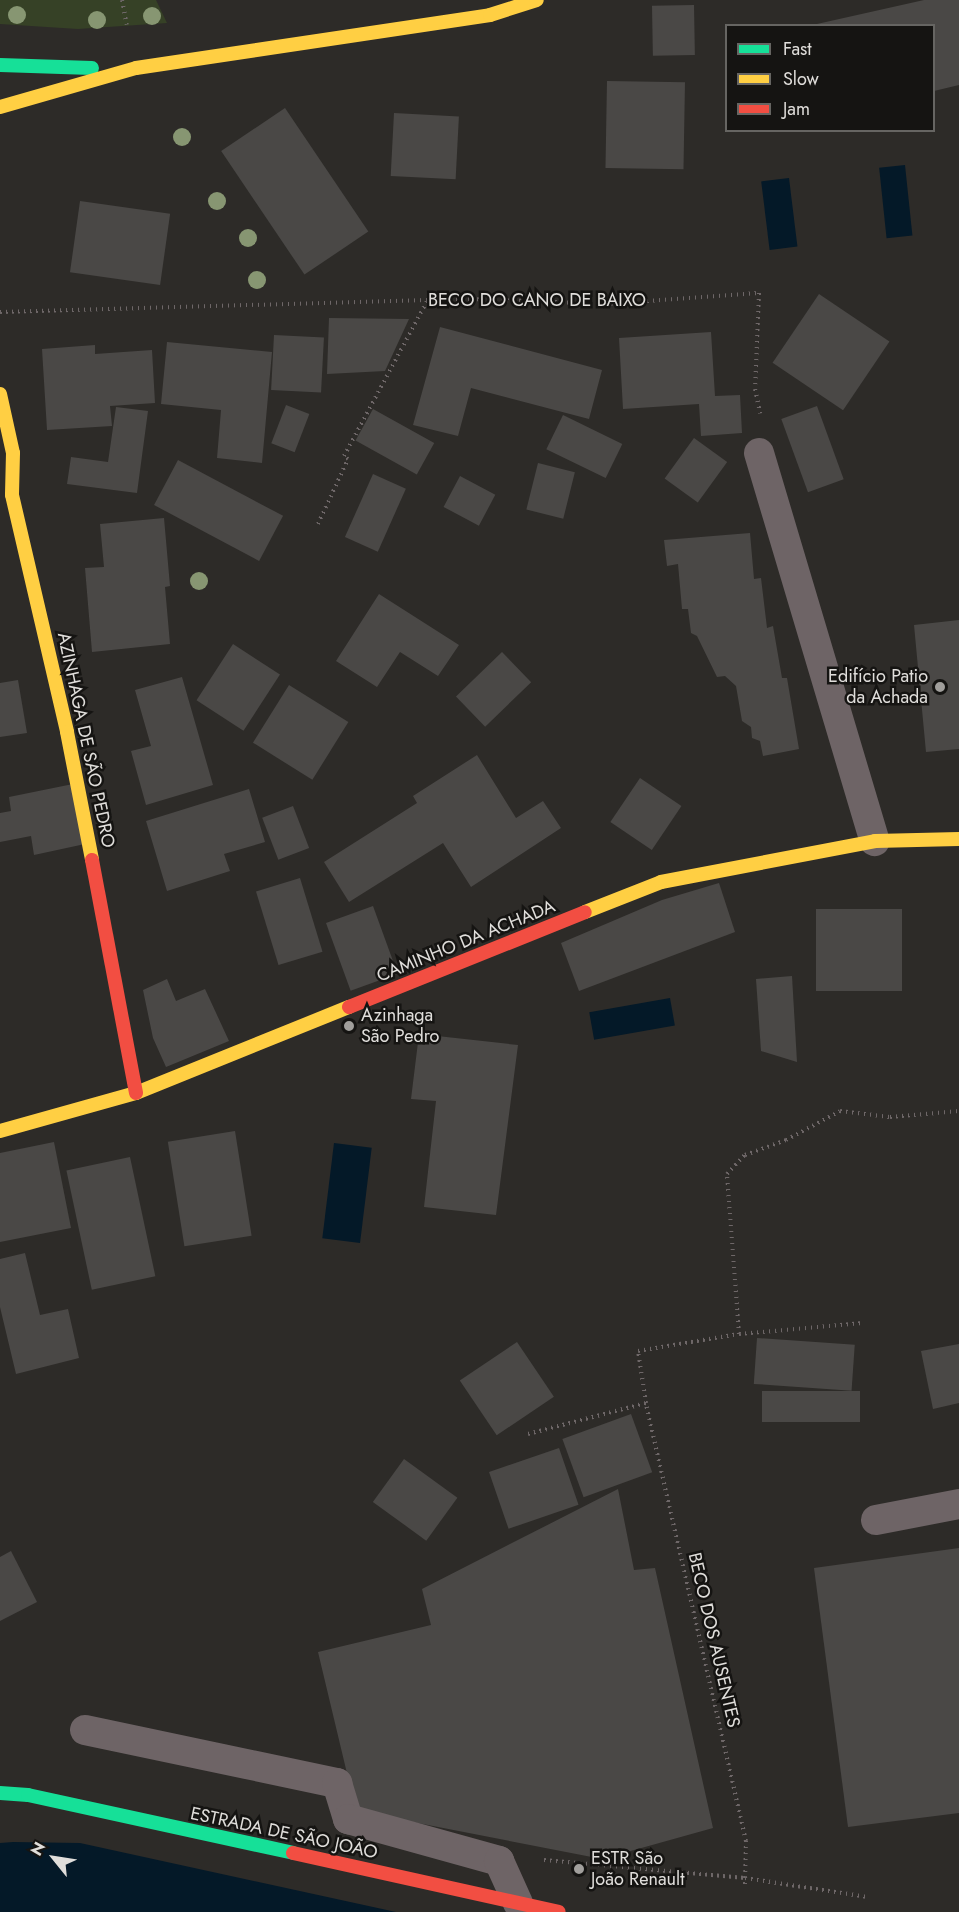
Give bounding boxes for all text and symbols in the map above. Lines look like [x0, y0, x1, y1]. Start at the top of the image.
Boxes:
legend [725, 24, 935, 132]
text: Fast [783, 36, 812, 62]
text: Slow [783, 66, 819, 92]
text: Jam [783, 96, 810, 122]
street label: BECO DO CANO DE BAIXO [428, 289, 646, 311]
street label: AZINHAGA DE SÃO PEDRO [53, 630, 119, 850]
place label: Edifício Patio da Achada [828, 666, 928, 708]
marker: Edifício Patio da Achada [933, 680, 947, 694]
street label: CAMINHO DA ACHADA [374, 895, 558, 987]
place label: Azinhaga São Pedro [361, 1005, 439, 1048]
marker: Azinhaga São Pedro [342, 1019, 356, 1033]
street label: BECO DOS AUSENTES [683, 1551, 745, 1729]
street label: ESTRADA DE SÃO JOÃO [188, 1803, 380, 1863]
north arrow [24, 1828, 84, 1888]
text: N [25, 1837, 51, 1860]
place label: ESTR São João Renault [591, 1848, 684, 1890]
marker: ESTR São João Renault [572, 1862, 586, 1876]

